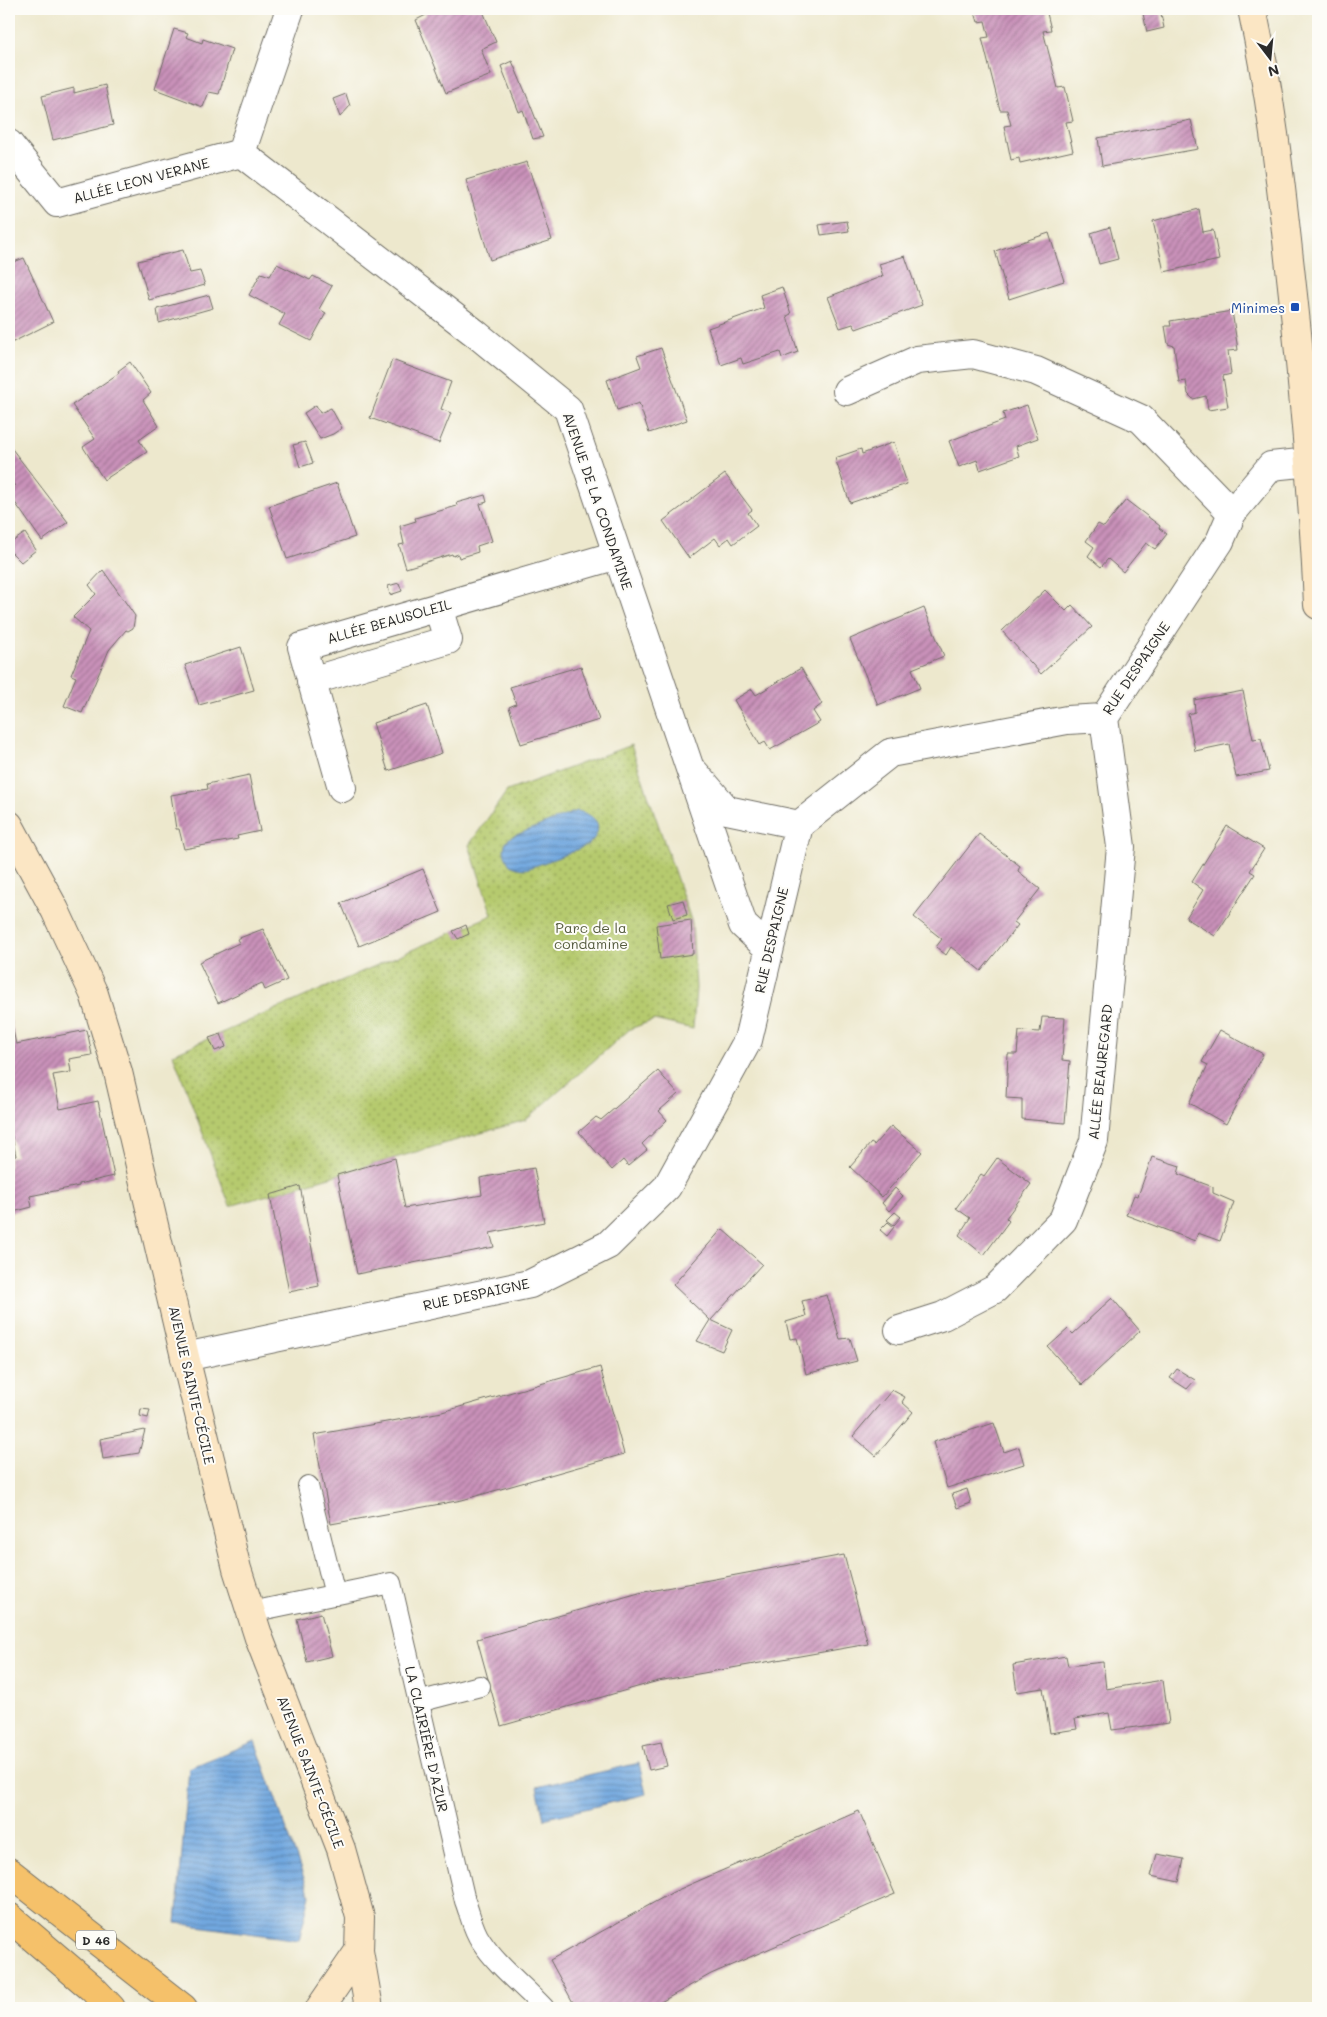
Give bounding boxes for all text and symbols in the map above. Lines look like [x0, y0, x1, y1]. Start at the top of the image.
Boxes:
north arrow [1244, 32, 1294, 82]
text: N [1266, 60, 1281, 82]
street label: ALLÉE LEON VERANE [71, 153, 211, 207]
place label: Minimes [1231, 298, 1285, 317]
marker: Minimes [1289, 301, 1301, 313]
street label: AVENUE DE LA CONDAMINE [559, 410, 637, 592]
street label: ALLÉE BEAUSOLEIL [325, 594, 454, 648]
street label: RUE DESPAIGNE [1098, 618, 1174, 718]
street label: RUE DESPAIGNE [750, 885, 792, 995]
park label: Parc de la condamine [554, 918, 628, 953]
street label: ALLÉE BEAUREGARD [1083, 1003, 1117, 1141]
street label: RUE DESPAIGNE [421, 1273, 531, 1315]
street label: AVENUE SAINTE-CÉCILE [165, 1304, 219, 1466]
street label: LA CLAIRIÈRE D'AZUR [401, 1664, 453, 1814]
street label: AVENUE SAINTE-CÉCILE [273, 1693, 349, 1851]
road number: D 46 [76, 1930, 116, 1950]

